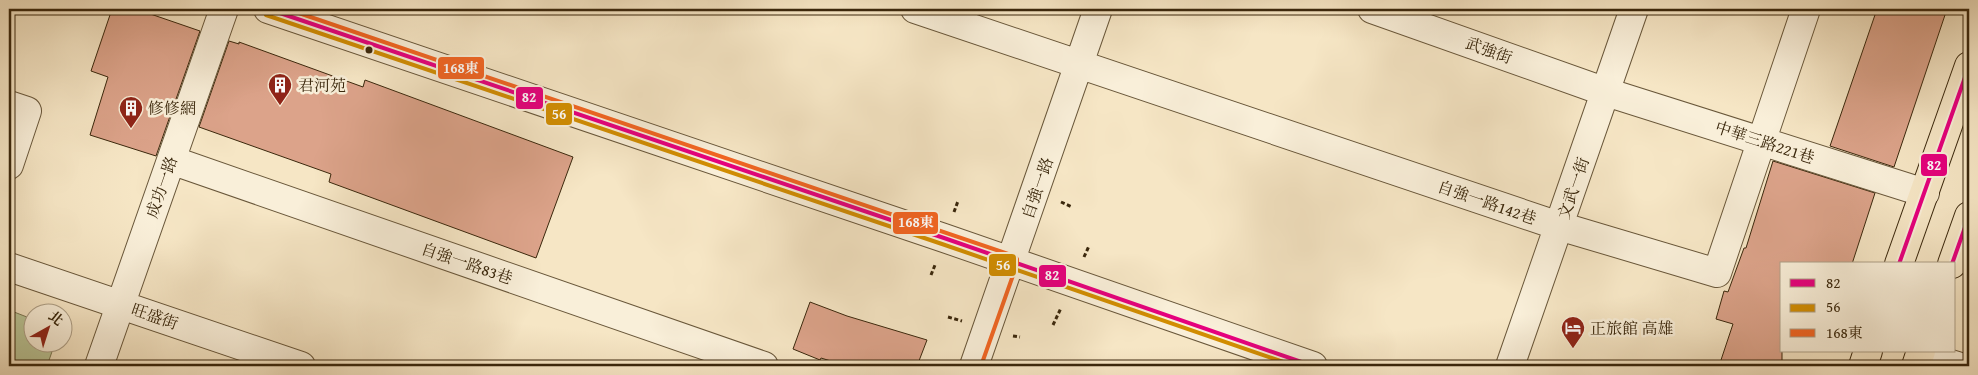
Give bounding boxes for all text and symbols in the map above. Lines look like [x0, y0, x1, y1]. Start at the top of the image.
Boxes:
street label: 武強街 [1462, 31, 1516, 69]
unlabelled marker [364, 45, 374, 55]
line badge: 168東 [437, 56, 485, 80]
text: 168東 [443, 58, 479, 78]
building icon: 君河苑 [267, 72, 293, 106]
place label: 君河苑 [298, 73, 346, 97]
line badge: 82 [515, 86, 544, 110]
text: 82 [522, 87, 536, 107]
building icon: 修修網 [118, 95, 144, 129]
place label: 修修網 [148, 96, 196, 120]
line badge: 56 [545, 102, 573, 126]
text: 56 [552, 104, 566, 124]
street label: 中華三路221巷 [1712, 115, 1818, 169]
street label: 成功一路 [139, 153, 183, 221]
line badge: 82 [1920, 153, 1948, 177]
street label: 自強一路 [1015, 154, 1059, 222]
street label: 文武一街 [1551, 154, 1595, 222]
text: 82 [1927, 155, 1941, 175]
street label: 自強一路142巷 [1434, 174, 1540, 230]
line badge: 168東 [892, 211, 939, 235]
text: 168東 [898, 212, 934, 232]
street label: 自強一路83巷 [418, 236, 516, 290]
line badge: 56 [988, 253, 1017, 277]
text: 56 [996, 255, 1010, 275]
legend [1780, 262, 1956, 352]
line badge: 82 [1038, 264, 1067, 288]
text: 82 [1045, 265, 1059, 285]
text: 82 [1826, 272, 1840, 293]
text: 56 [1826, 296, 1840, 317]
street label: 旺盛街 [128, 297, 182, 335]
north arrow [22, 302, 72, 352]
text: 北 [44, 306, 68, 330]
hotel icon: 正旅館 高雄 [1560, 315, 1586, 349]
place label: 正旅館 高雄 [1590, 316, 1674, 340]
text: 168東 [1826, 322, 1863, 343]

